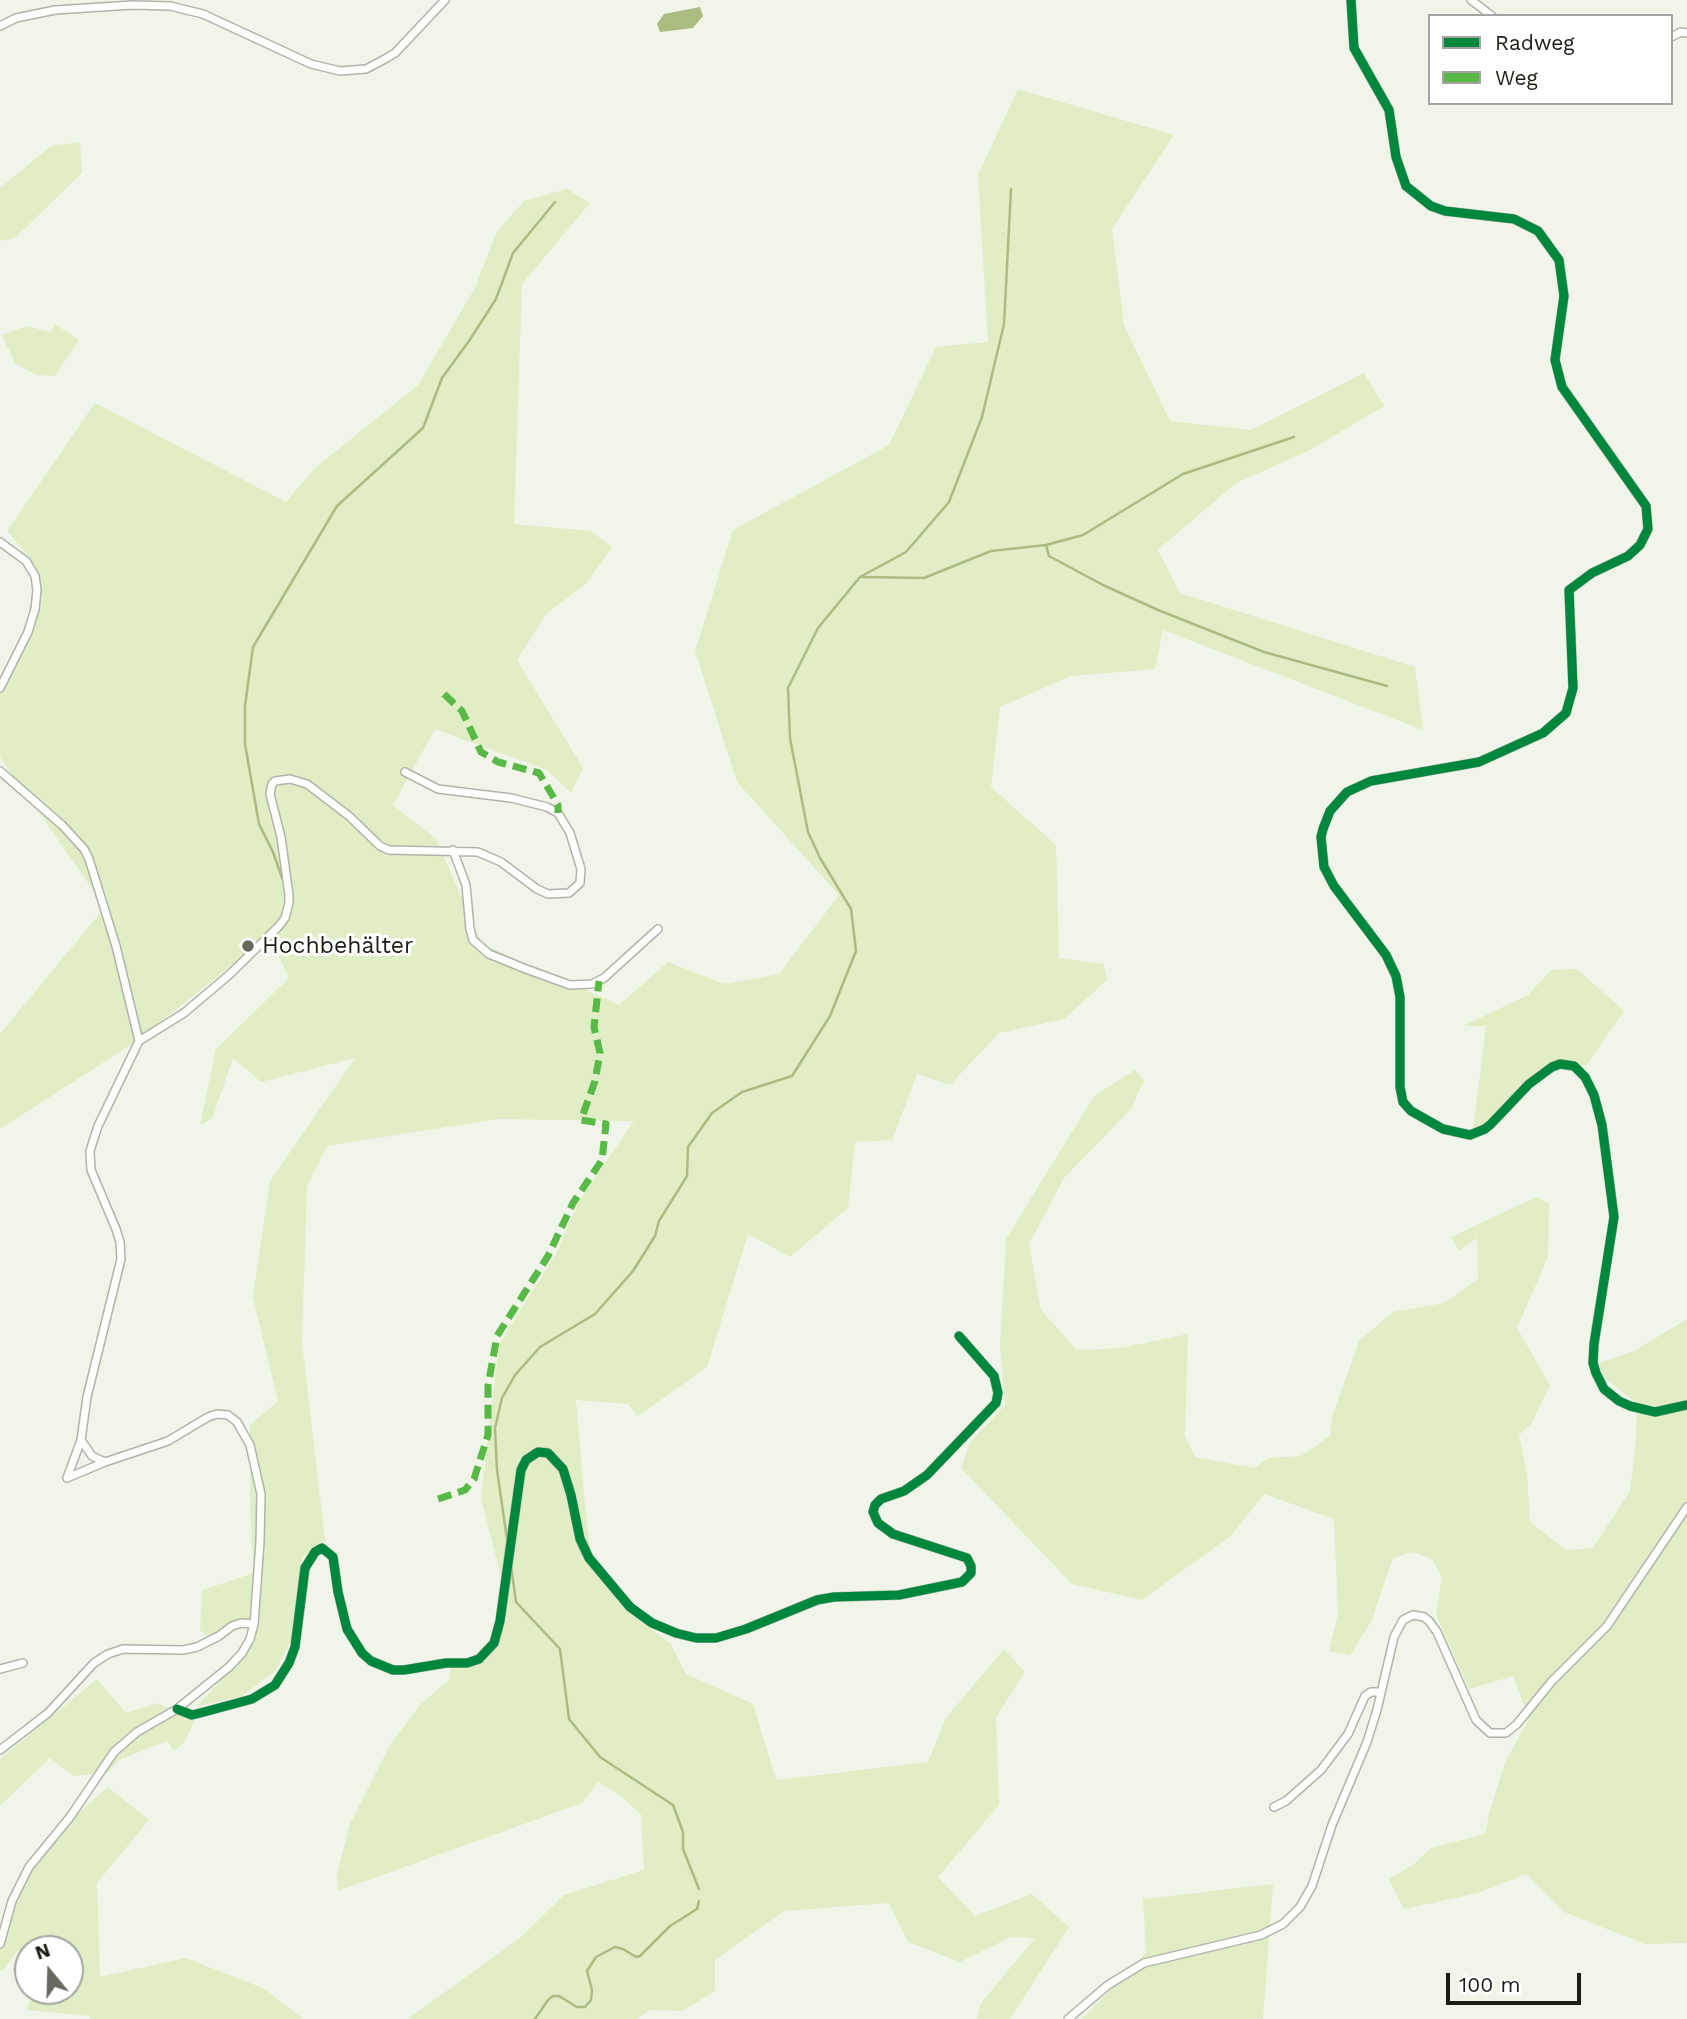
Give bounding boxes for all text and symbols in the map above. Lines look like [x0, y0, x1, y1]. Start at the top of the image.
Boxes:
legend [1428, 14, 1673, 105]
text: Radweg [1495, 30, 1575, 55]
text: Weg [1495, 65, 1538, 90]
place label: Hochbehälter [262, 932, 413, 960]
marker: Hochbehälter [240, 938, 256, 954]
north arrow [14, 1935, 84, 2005]
text: N [32, 1938, 53, 1965]
scale bar [1449, 1960, 1584, 2004]
text: 100 m [1459, 1972, 1521, 1997]

